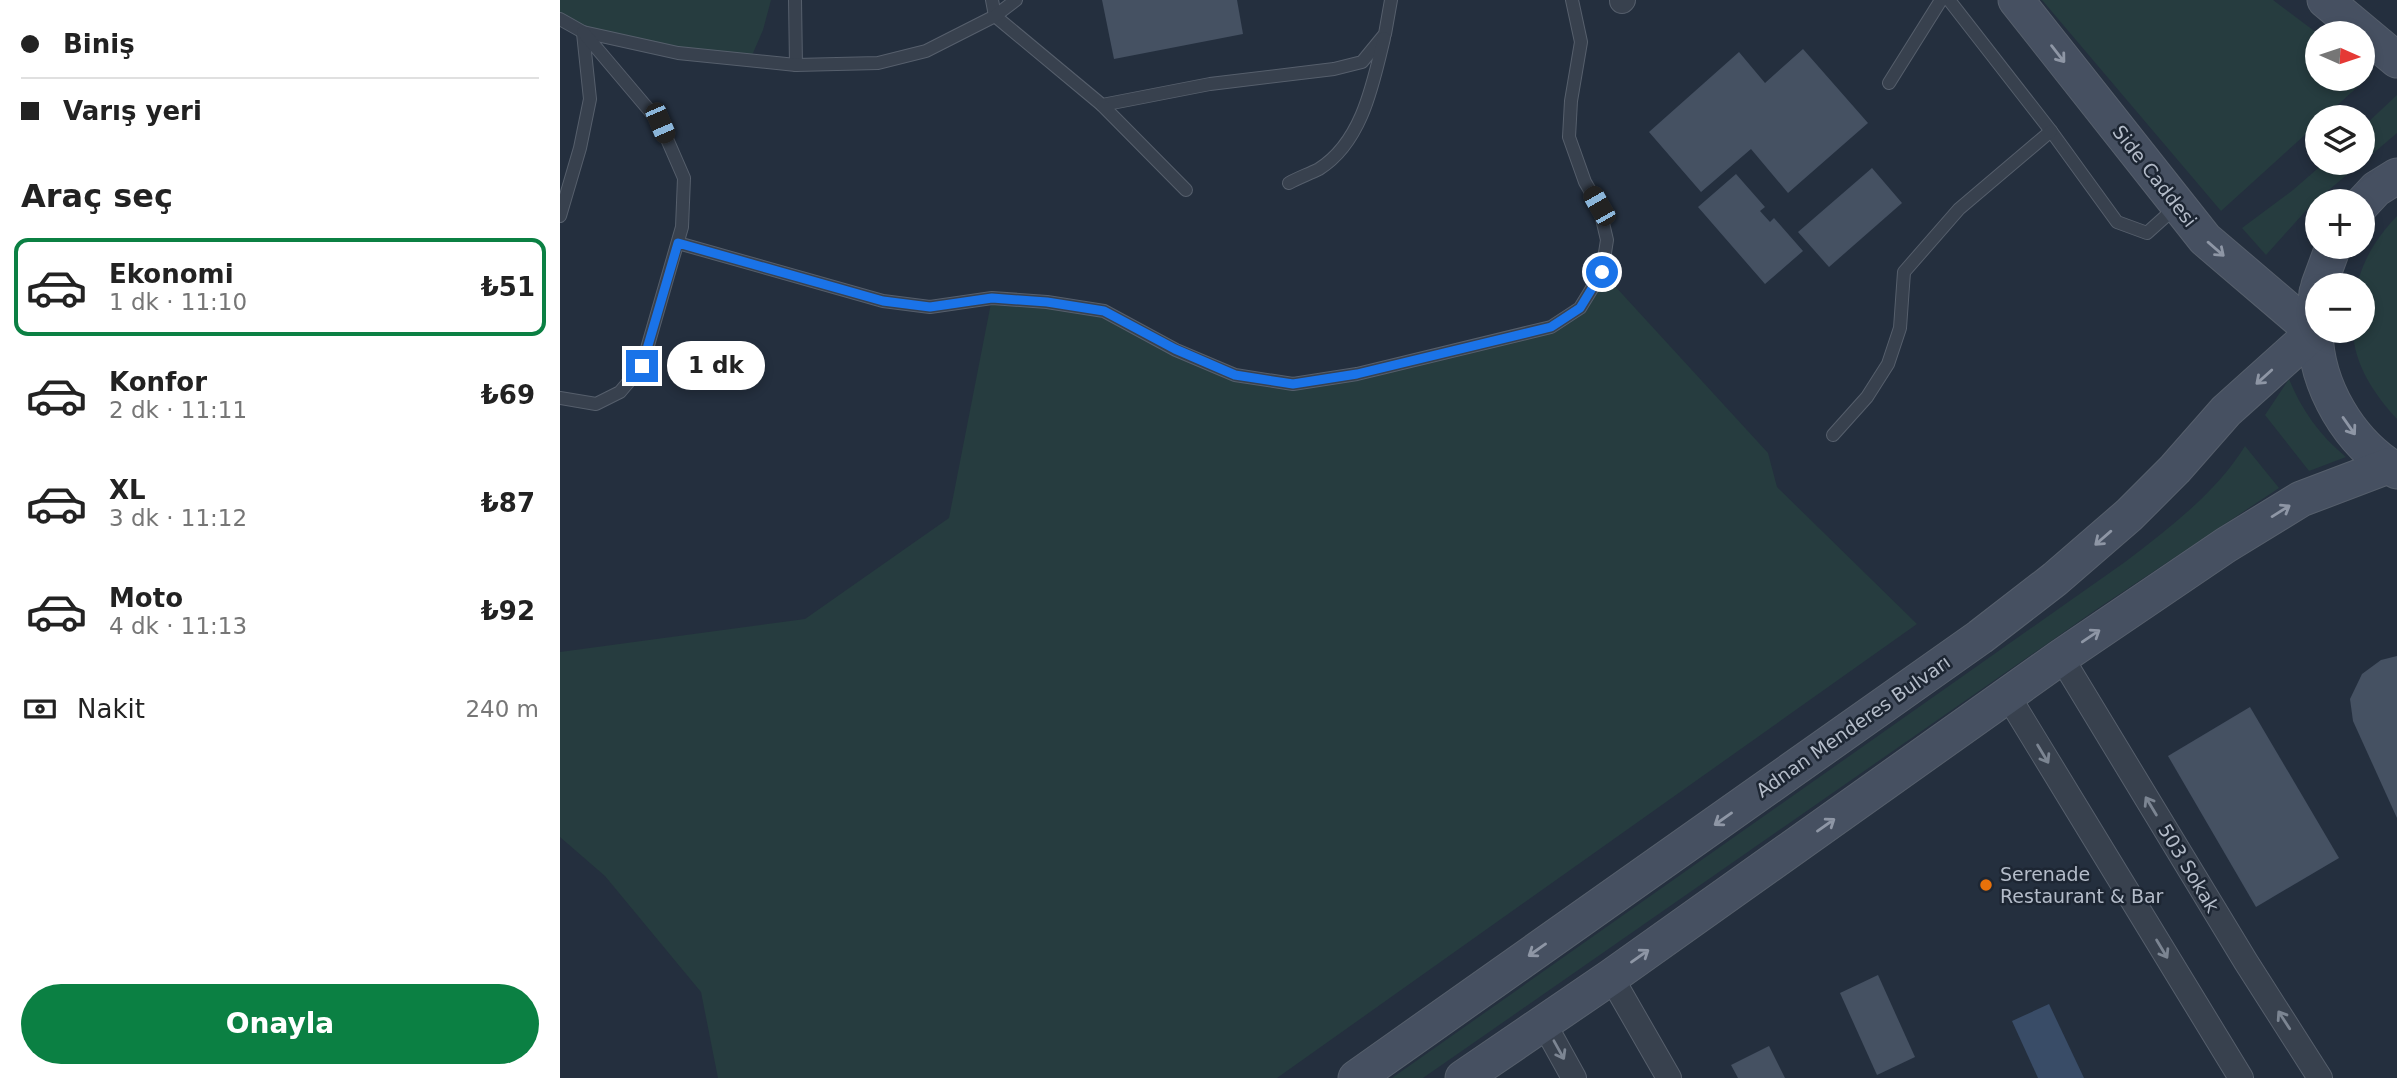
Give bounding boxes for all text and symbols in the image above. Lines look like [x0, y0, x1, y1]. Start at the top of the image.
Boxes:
north arrow [2305, 21, 2375, 91]
map controls [2305, 21, 2375, 343]
text: Biniş [63, 29, 135, 59]
one-way arrow [2050, 44, 2065, 62]
text: Varış yeri [63, 96, 202, 126]
car [643, 100, 678, 146]
button: layers [2305, 105, 2375, 175]
street label: Side Caddesi [2108, 121, 2202, 231]
text: Araç seç [21, 177, 173, 215]
car [1580, 183, 1619, 229]
button: + [2305, 189, 2375, 259]
one-way arrow [2207, 241, 2225, 257]
icon: car [25, 256, 88, 319]
route start [1586, 256, 1618, 288]
text: Ekonomi [109, 259, 234, 289]
text: ₺51 [481, 272, 535, 302]
button: − [2305, 273, 2375, 343]
text: 1 dk · 11:10 [109, 289, 247, 315]
callout: 1 dk [666, 342, 764, 390]
route end [626, 350, 658, 382]
text: 1 dk [688, 352, 744, 378]
icon: car [25, 364, 88, 427]
text: Konfor [109, 367, 207, 397]
one-way arrow [2255, 369, 2273, 385]
text: ₺69 [481, 380, 535, 410]
text: 2 dk · 11:11 [109, 397, 247, 423]
one-way arrow [2342, 416, 2356, 435]
icon: car [25, 472, 88, 535]
text: XL [109, 475, 146, 505]
text: ₺87 [481, 488, 535, 518]
one-way arrow [2271, 503, 2290, 518]
text: 3 dk · 11:12 [109, 505, 247, 531]
one-way arrow [2094, 530, 2112, 546]
icon: car [25, 580, 88, 643]
text: Moto [109, 583, 183, 613]
text: ₺92 [481, 596, 535, 626]
text: 4 dk · 11:13 [109, 613, 247, 639]
one-way arrow [2081, 629, 2101, 643]
street label: Adnan Menderes Bulvarı [1752, 651, 1954, 801]
icon: cash [21, 690, 59, 728]
text: Nakit [77, 694, 145, 724]
text: 240 m [465, 696, 539, 722]
one-way arrow [2037, 744, 2051, 764]
one-way arrow [2144, 797, 2159, 816]
one-way arrow [1714, 811, 1733, 826]
one-way arrow [1816, 817, 1835, 832]
street label: 503 Sokak [2154, 820, 2224, 916]
place label: Serenade Restaurant & Bar [2000, 863, 2164, 907]
marker: Serenade Restaurant & Bar [1978, 877, 1994, 893]
one-way arrow [2155, 938, 2169, 958]
one-way arrow [1528, 943, 1547, 957]
one-way arrow [1630, 949, 1649, 963]
button: Onayla [21, 984, 539, 1064]
one-way arrow [2276, 1011, 2290, 1031]
one-way arrow [1553, 1039, 1566, 1060]

